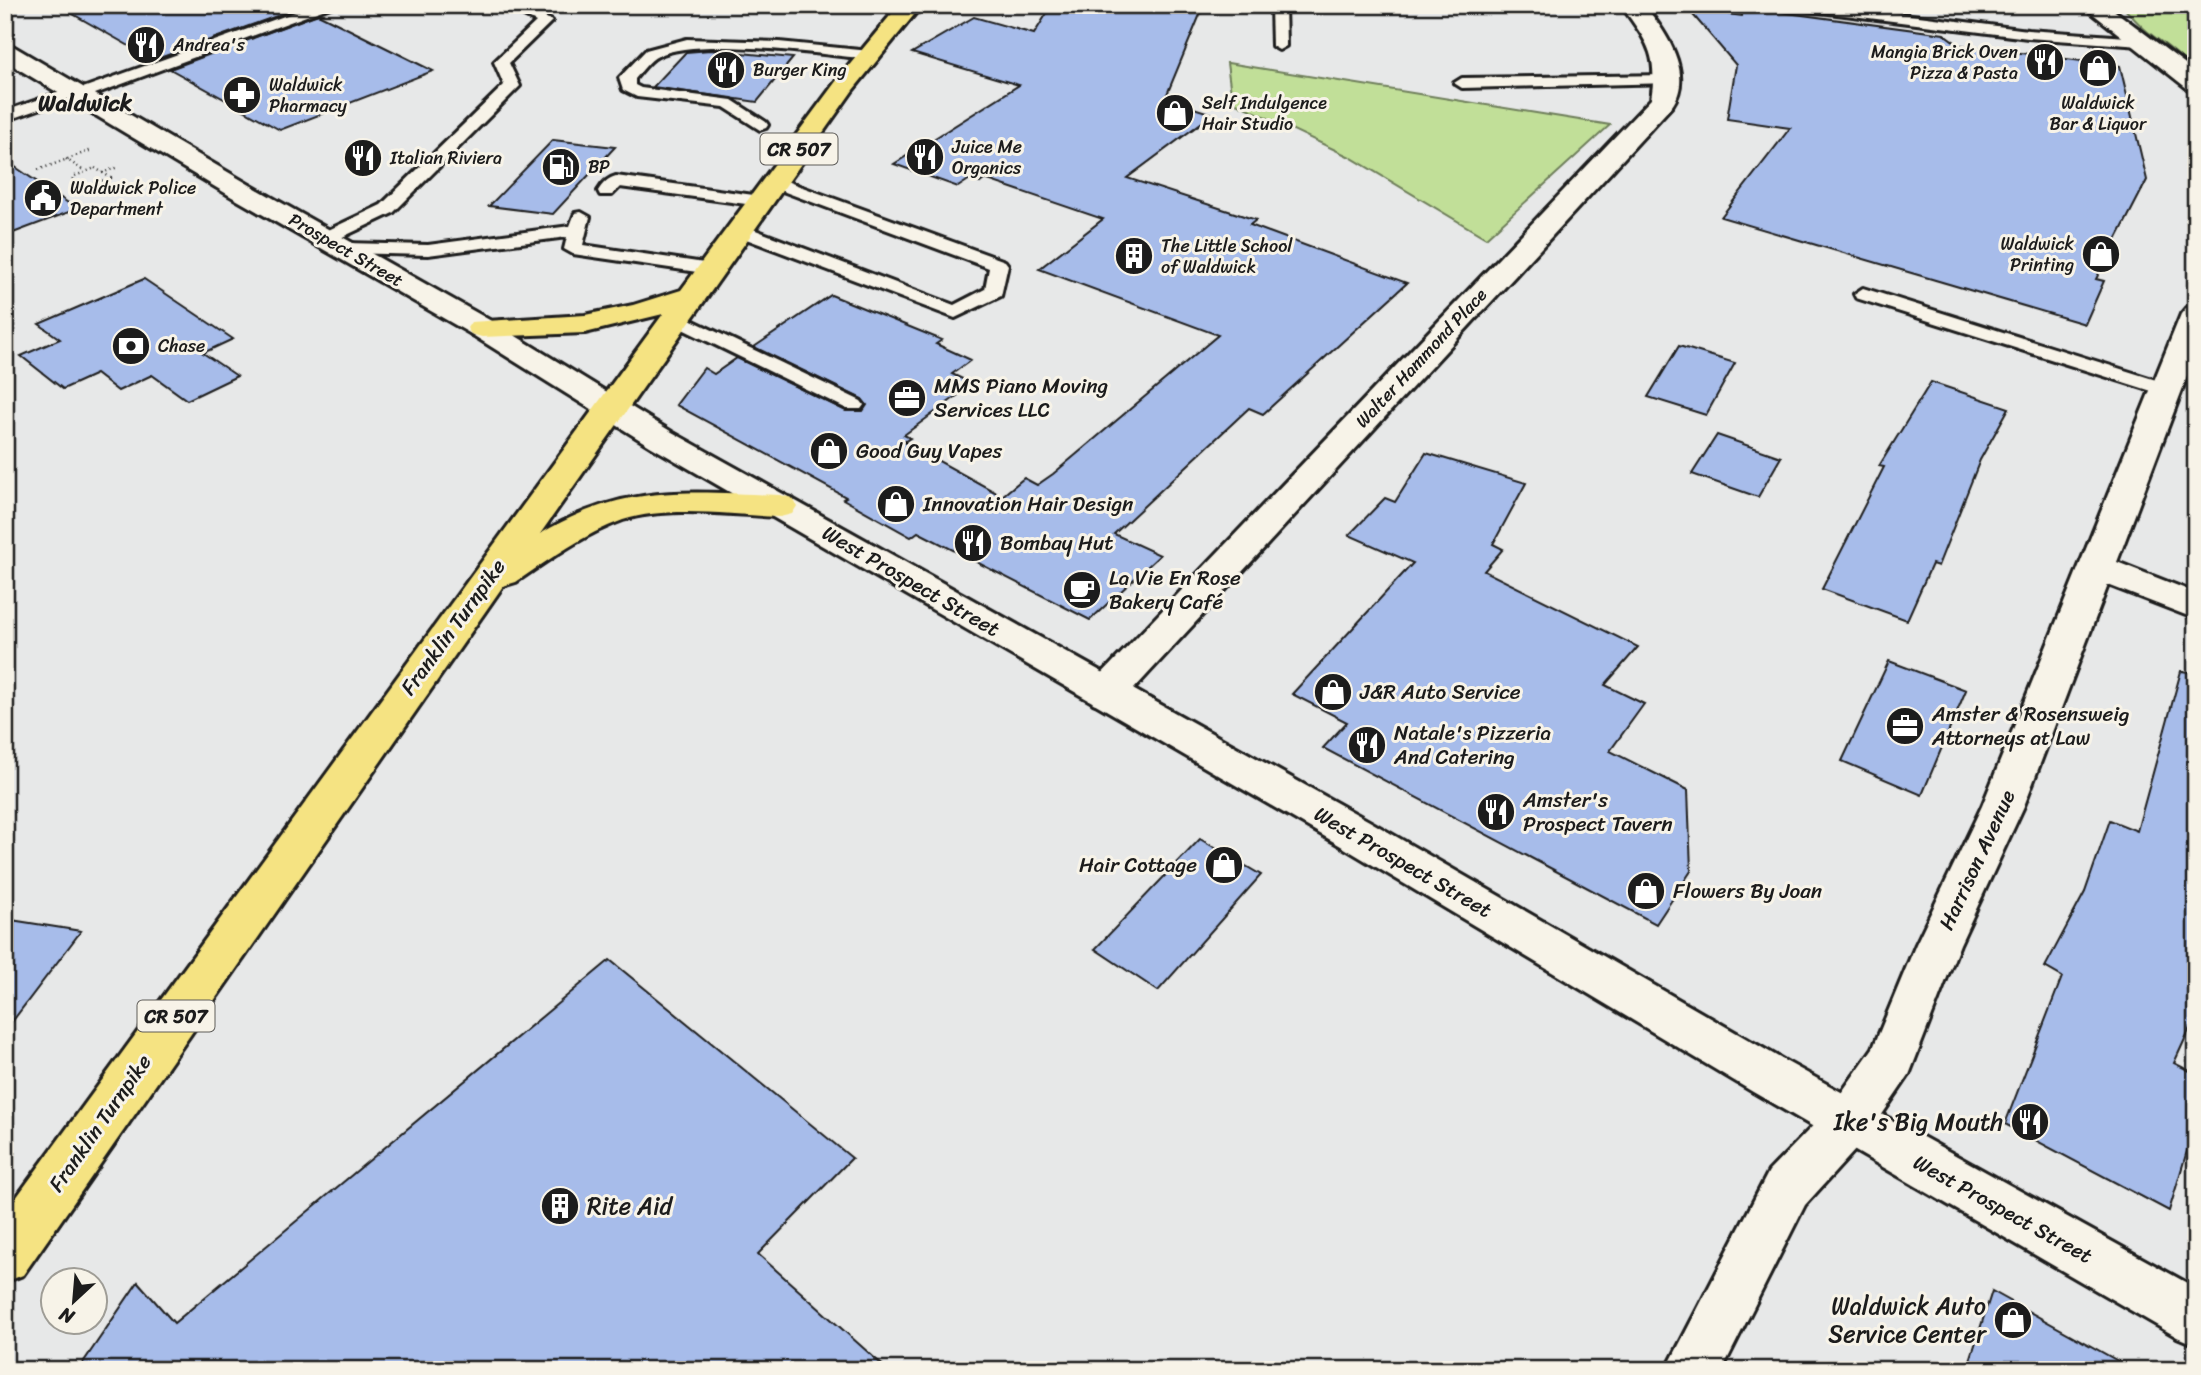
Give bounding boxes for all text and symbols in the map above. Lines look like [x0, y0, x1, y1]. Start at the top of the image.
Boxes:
restaurant icon: Andrea's [125, 24, 167, 66]
place label: Andrea's [172, 29, 245, 61]
place label: Mangia Brick Oven Pizza & Pasta [1871, 36, 2018, 89]
restaurant icon: Mangia Brick Oven Pizza & Pasta [2024, 41, 2066, 83]
shop icon: Waldwick Bar & Liquor [2077, 47, 2119, 89]
restaurant icon: Burger King [705, 49, 747, 91]
place label: Burger King [753, 54, 847, 86]
place label: Waldwick Pharmacy [269, 69, 348, 122]
pharmacy icon: Waldwick Pharmacy [221, 74, 263, 116]
district label: Waldwick [38, 83, 133, 124]
place label: Self Indulgence Hair Studio [1202, 87, 1327, 140]
place label: Waldwick Bar & Liquor [2050, 87, 2148, 140]
shop icon: Self Indulgence Hair Studio [1154, 92, 1196, 134]
place label: Juice Me Organics [951, 131, 1022, 184]
road number: CR 507 [760, 134, 838, 164]
restaurant icon: Juice Me Organics [904, 136, 946, 178]
restaurant icon: Italian Riviera [342, 137, 384, 179]
place label: Italian Riviera [389, 142, 502, 174]
fuel station icon: BP [540, 146, 582, 188]
place label: BP [588, 151, 610, 183]
place label: Waldwick Police Department [70, 172, 196, 225]
public building icon: Waldwick Police Department [22, 177, 64, 219]
street label: Prospect Street [282, 204, 410, 296]
place label: Waldwick Printing [2001, 228, 2074, 281]
place label: The Little School of Waldwick [1161, 230, 1293, 283]
shop icon: Waldwick Printing [2080, 233, 2122, 275]
building icon: The Little School of Waldwick [1113, 235, 1155, 277]
street label: Walter Hammond Place [1347, 280, 1495, 436]
bank icon: Chase [110, 325, 152, 367]
place label: Chase [158, 330, 205, 362]
place label: MMS Piano Moving Services LLC [934, 367, 1109, 429]
office icon: MMS Piano Moving Services LLC [886, 377, 928, 419]
shop icon: Good Guy Vapes [808, 430, 850, 472]
place label: Good Guy Vapes [856, 432, 1003, 470]
shop icon: Innovation Hair Design [875, 483, 917, 525]
place label: Innovation Hair Design [922, 485, 1133, 523]
street label: West Prospect Street [815, 514, 1007, 648]
restaurant icon: Bombay Hut [952, 522, 994, 564]
place label: Bombay Hut [1000, 524, 1113, 562]
street label: Franklin Turnpike [390, 550, 516, 703]
place label: La Vie En Rose Bakery Café [1109, 559, 1241, 621]
cafe icon: La Vie En Rose Bakery Café [1061, 569, 1103, 611]
shop icon: J&R Auto Service [1312, 671, 1354, 713]
place label: J&R Auto Service [1359, 673, 1521, 711]
place label: Amster & Rosensweig Attorneys at Law [1931, 695, 2130, 757]
office icon: Amster & Rosensweig Attorneys at Law [1884, 705, 1926, 747]
place label: Natale's Pizzeria And Catering [1393, 714, 1552, 776]
restaurant icon: Natale's Pizzeria And Catering [1346, 724, 1388, 766]
place label: Amster's Prospect Tavern [1522, 781, 1673, 843]
street label: Harrison Avenue [1928, 783, 2026, 937]
restaurant icon: Amster's Prospect Tavern [1475, 791, 1517, 833]
street label: West Prospect Street [1307, 795, 1499, 929]
shop icon: Hair Cottage [1203, 844, 1245, 886]
place label: Hair Cottage [1079, 846, 1197, 884]
shop icon: Flowers By Joan [1625, 870, 1667, 912]
place label: Flowers By Joan [1673, 872, 1822, 910]
road number: CR 507 [138, 1000, 214, 1032]
street label: Franklin Turnpike [38, 1046, 162, 1200]
place label: Ike's Big Mouth [1833, 1101, 2003, 1143]
restaurant icon: Ike's Big Mouth [2009, 1101, 2051, 1143]
street label: West Prospect Street [1906, 1144, 2100, 1274]
building icon: Rite Aid [539, 1185, 581, 1227]
place label: Rite Aid [587, 1185, 674, 1227]
north arrow [38, 1266, 108, 1336]
place label: Waldwick Auto Service Center [1828, 1285, 1987, 1355]
text: N [53, 1298, 81, 1334]
shop icon: Waldwick Auto Service Center [1992, 1299, 2034, 1341]

